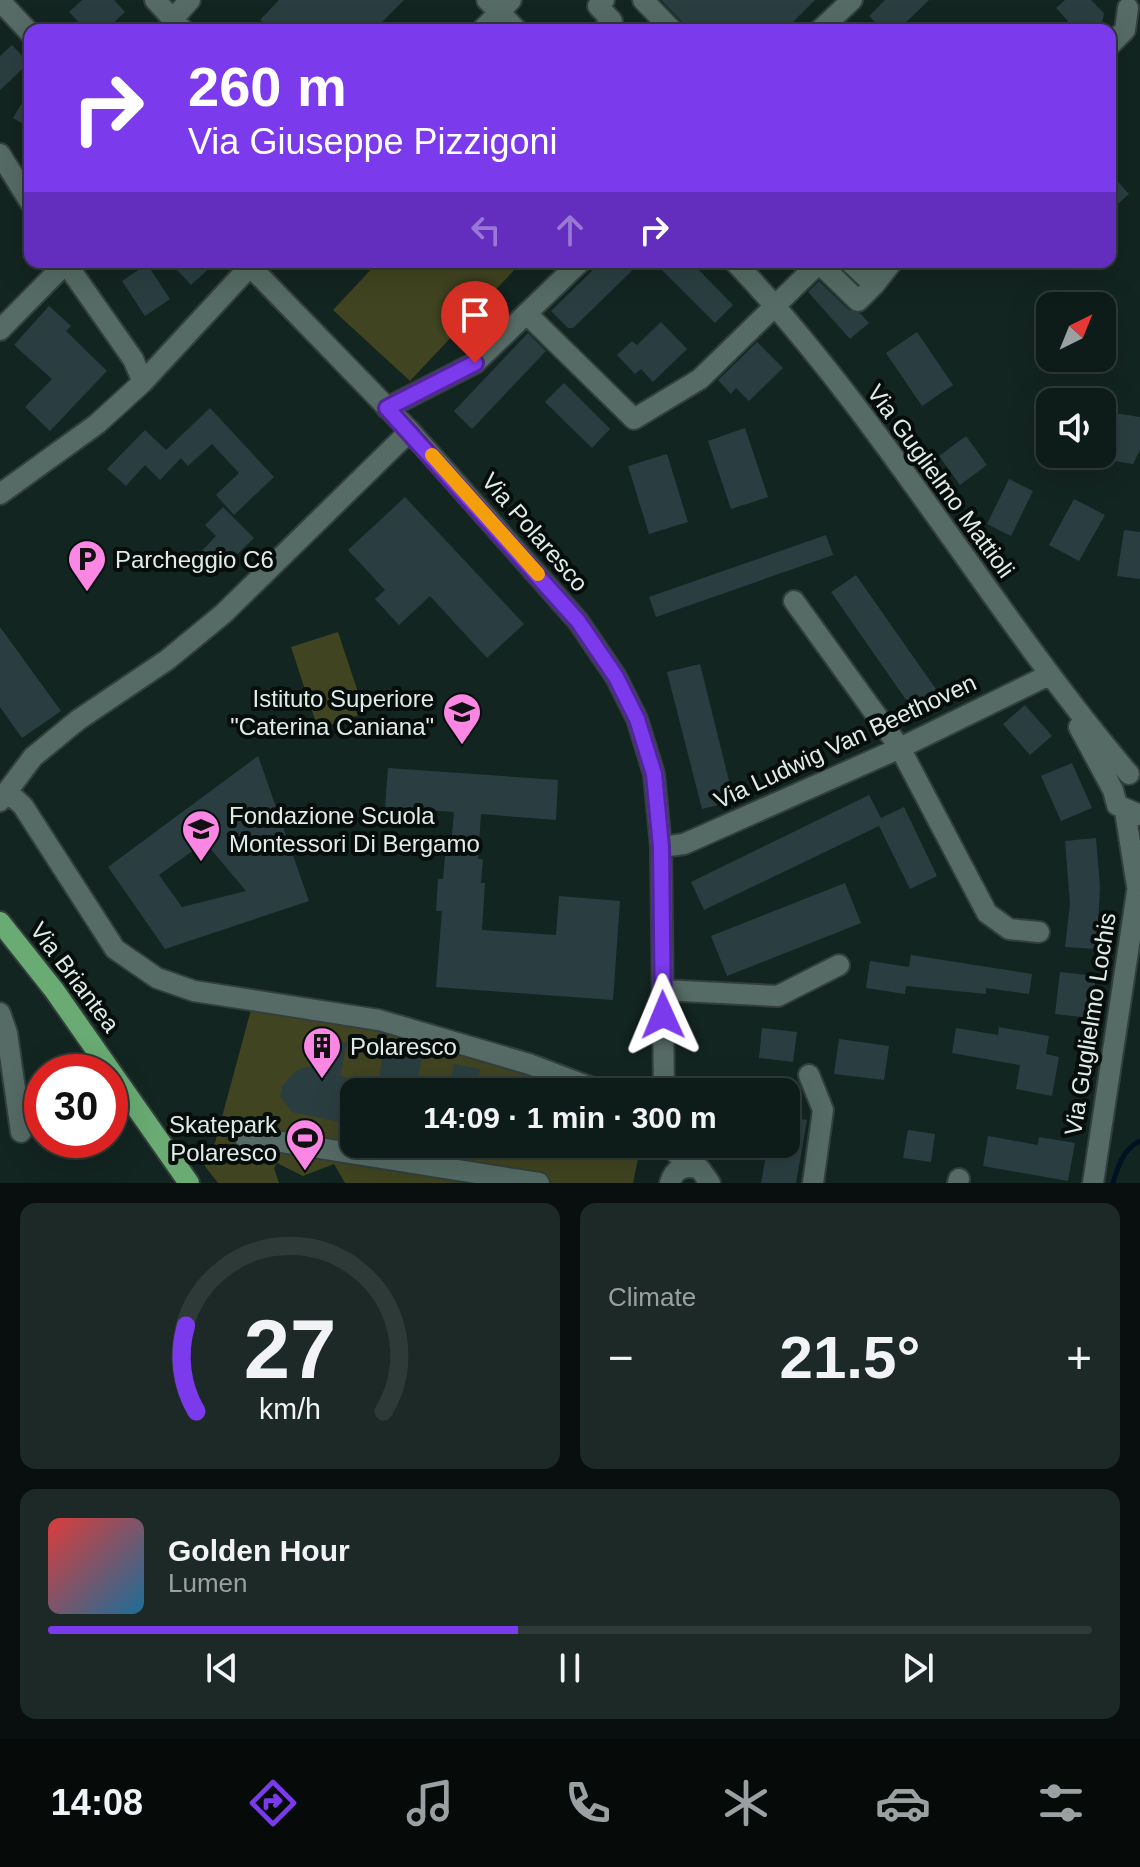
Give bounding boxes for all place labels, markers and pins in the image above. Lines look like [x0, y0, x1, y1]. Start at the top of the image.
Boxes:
pin [441, 281, 509, 363]
parking icon: Parcheggio C6 [66, 538, 108, 593]
place label: Parcheggio C6 [115, 546, 274, 573]
place label: Istituto Superiore "Caterina Caniana" [230, 685, 434, 740]
school or university icon: Istituto Superiore "Caterina Caniana" [441, 691, 483, 746]
place label: Fondazione Scuola Montessori Di Bergamo [229, 802, 480, 857]
school or university icon: Fondazione Scuola Montessori Di Bergamo [180, 808, 222, 863]
building icon: Polaresco [301, 1025, 343, 1080]
place label: Polaresco [350, 1033, 457, 1060]
place label: Skatepark Polaresco [169, 1111, 278, 1166]
sports icon: Skatepark Polaresco [284, 1117, 326, 1172]

